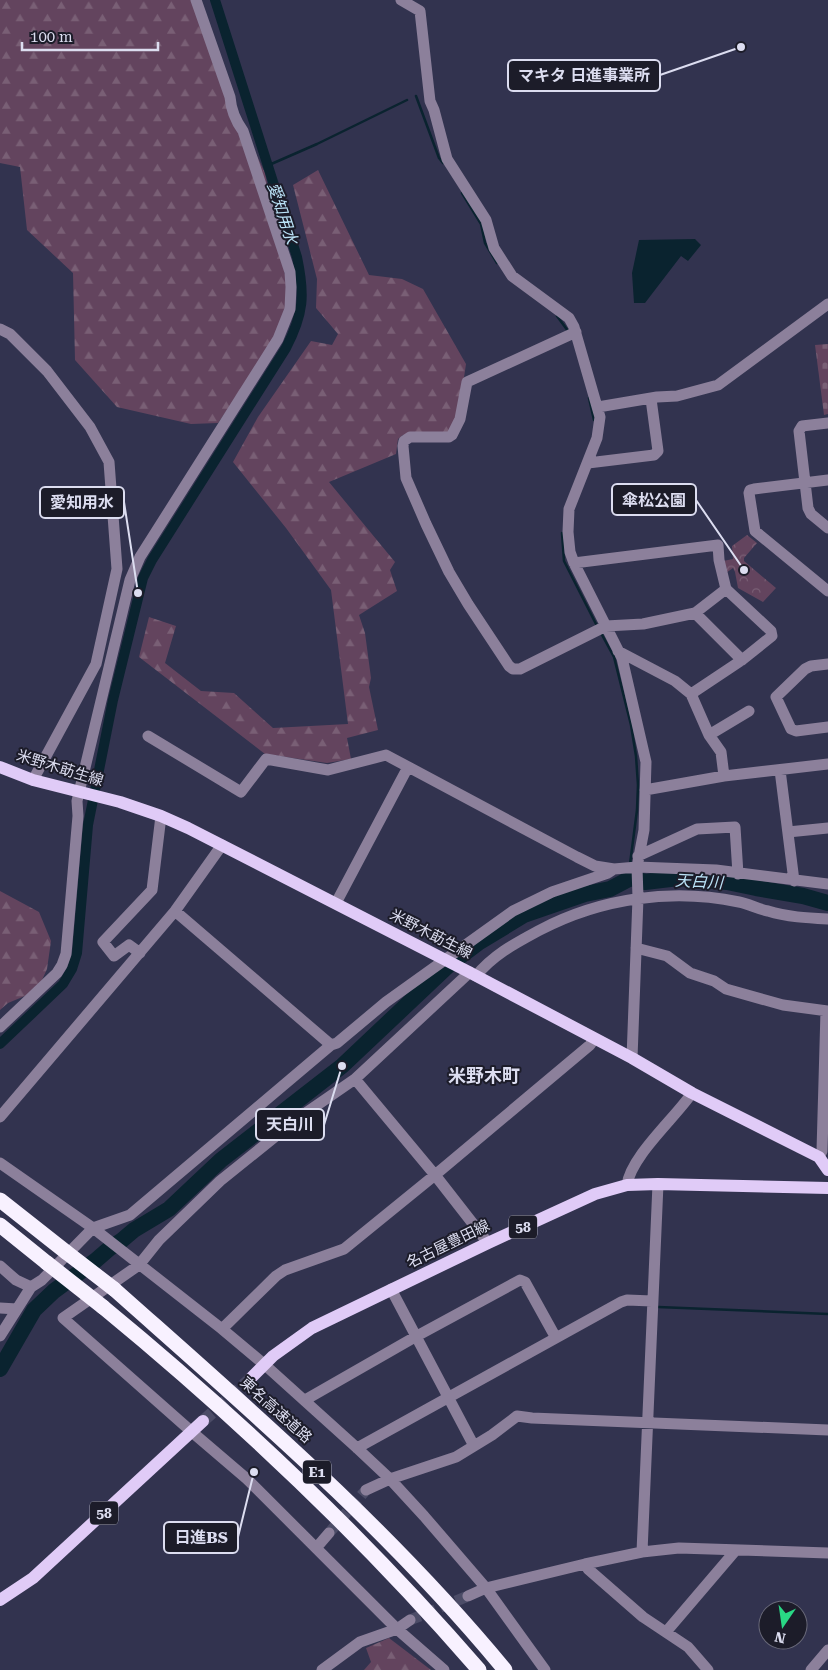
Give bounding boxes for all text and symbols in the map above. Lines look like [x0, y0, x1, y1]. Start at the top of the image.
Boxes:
scale bar [22, 20, 159, 52]
text: 100 m [30, 28, 73, 46]
callout: マキタ 日進事業所 [508, 60, 660, 91]
text: マキタ 日進事業所 [518, 66, 650, 85]
water label: 愛知用水 [264, 180, 302, 248]
callout: 傘松公園 [612, 484, 696, 515]
callout: 愛知用水 [40, 487, 124, 518]
text: 傘松公園 [622, 491, 686, 510]
text: 愛知用水 [50, 493, 114, 512]
street label: 米野木莇生線 [14, 746, 106, 790]
water label: 天白川 [675, 871, 725, 892]
street label: 米野木莇生線 [387, 906, 475, 962]
district label: 米野木町 [448, 1065, 520, 1086]
callout: 天白川 [256, 1109, 324, 1140]
text: 天白川 [266, 1115, 314, 1134]
street label: 名古屋豊田線 [404, 1216, 492, 1272]
road number: 58 [509, 1216, 537, 1238]
street label: 東名高速道路 [237, 1373, 315, 1447]
road number: E1 [303, 1460, 331, 1484]
road number: 58 [90, 1502, 118, 1525]
callout: 日進BS [164, 1522, 238, 1553]
text: 日進BS [174, 1528, 228, 1547]
north arrow [758, 1600, 808, 1650]
text: N [773, 1629, 787, 1647]

